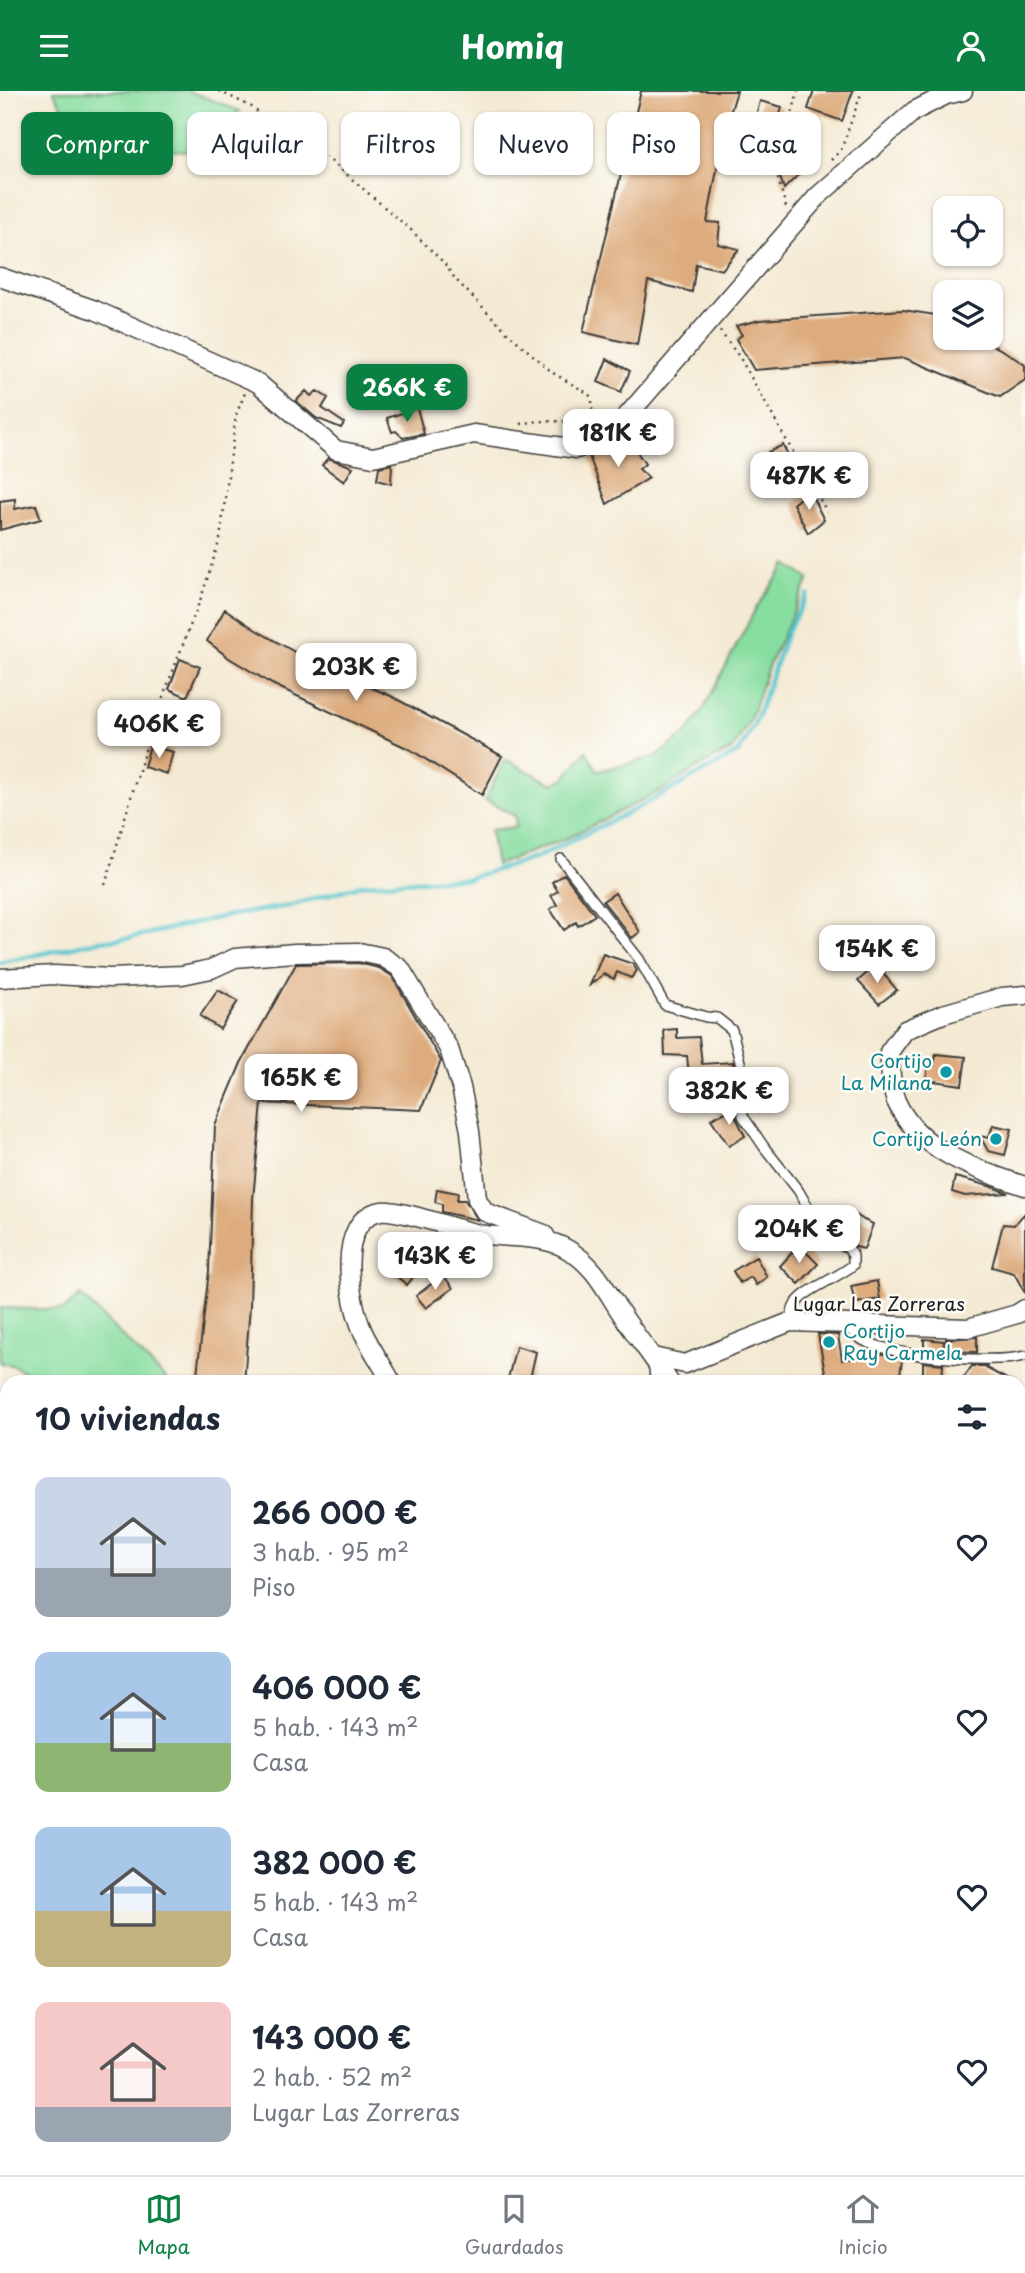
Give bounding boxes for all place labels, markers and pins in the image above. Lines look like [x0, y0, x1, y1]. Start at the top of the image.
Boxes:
pin: 266K € [350, 365, 464, 424]
pin: 181K € [561, 409, 675, 469]
pin: 487K € [752, 453, 866, 512]
pin: 203K € [299, 643, 413, 703]
pin: 406K € [102, 701, 216, 760]
pin: 154K € [820, 925, 934, 985]
place label: Cortijo La Milana [841, 1046, 932, 1096]
pin: 165K € [244, 1055, 358, 1114]
marker: Cortijo La Milana [938, 1064, 954, 1080]
pin: 382K € [672, 1067, 786, 1127]
place label: Cortijo León [872, 1124, 982, 1152]
marker: Cortijo León [988, 1131, 1004, 1147]
pin: 204K € [742, 1205, 856, 1265]
pin: 143K € [378, 1233, 492, 1292]
place label: Cortijo Ray Carmela [843, 1316, 963, 1366]
marker: Cortijo Ray Carmela [821, 1334, 837, 1350]

